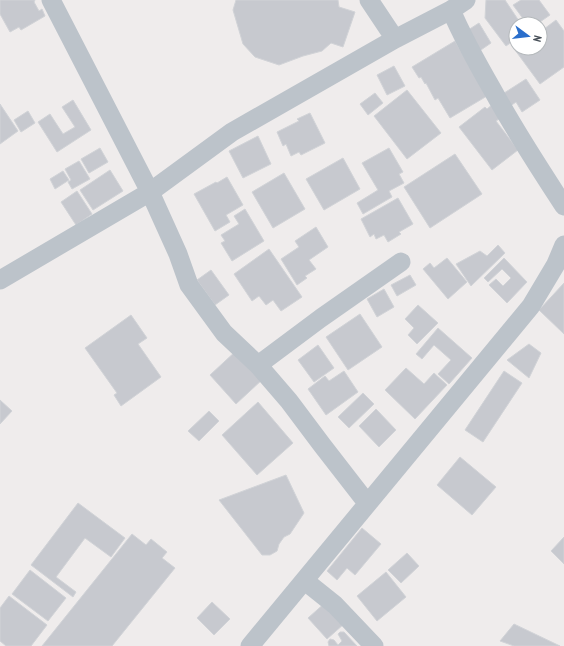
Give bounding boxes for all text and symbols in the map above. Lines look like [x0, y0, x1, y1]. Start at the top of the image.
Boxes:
north arrow [508, 16, 548, 56]
text: N [530, 34, 545, 43]

